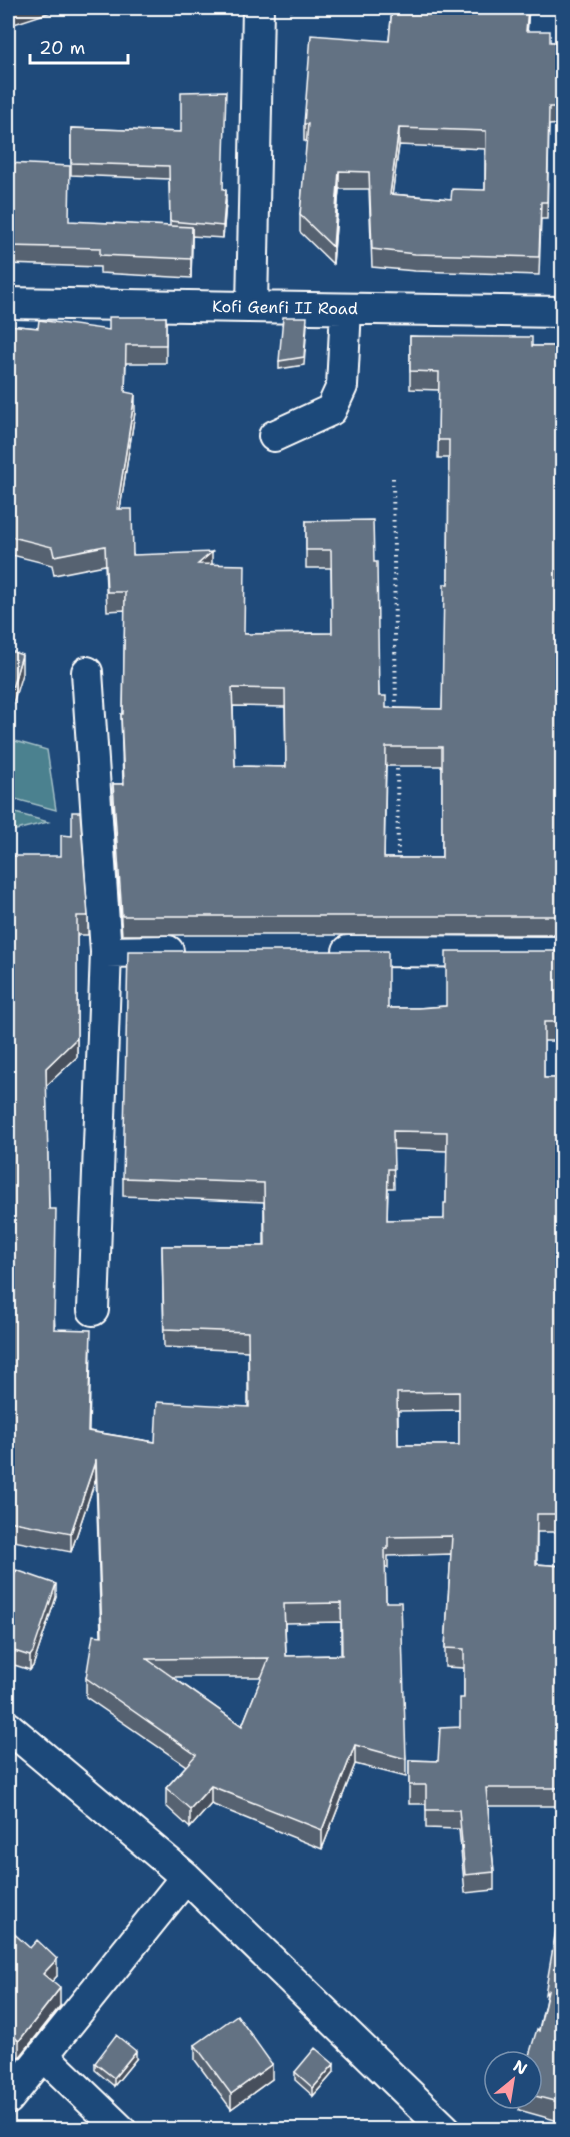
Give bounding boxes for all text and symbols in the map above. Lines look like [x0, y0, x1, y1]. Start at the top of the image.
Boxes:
scale bar [30, 27, 128, 65]
text: 20 m [39, 36, 85, 60]
street label: Kofi Genfi II Road [212, 296, 358, 319]
north arrow [483, 2050, 543, 2110]
text: N [510, 2055, 531, 2080]

